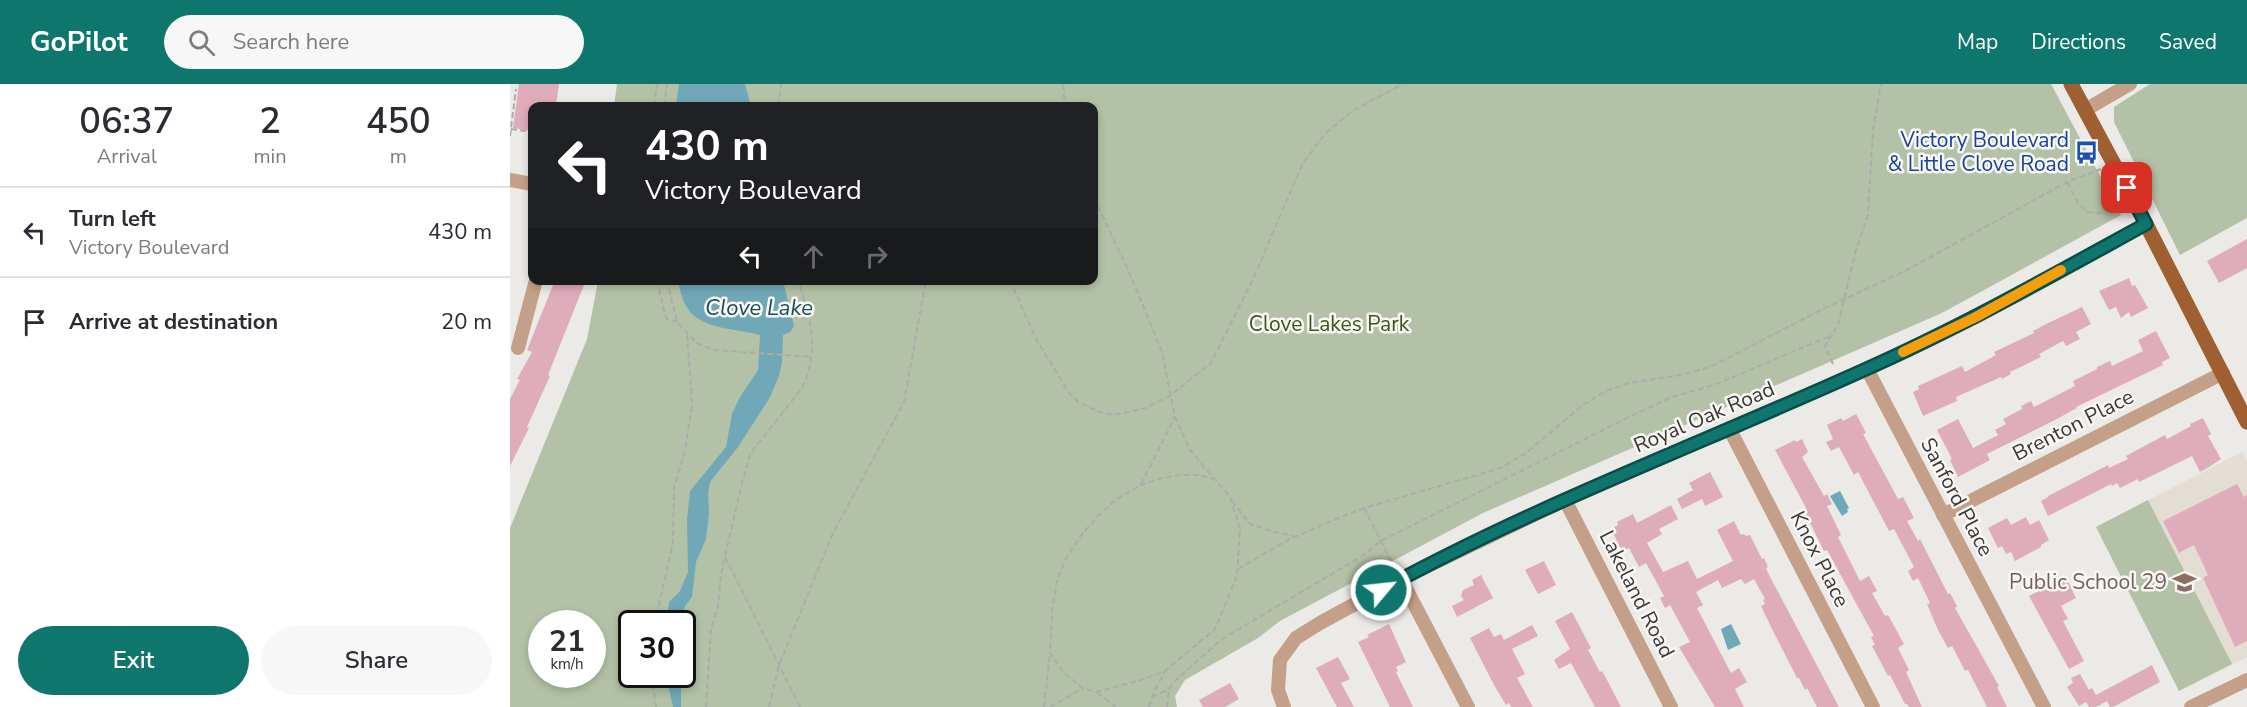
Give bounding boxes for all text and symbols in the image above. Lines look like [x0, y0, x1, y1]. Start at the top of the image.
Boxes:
search box [164, 15, 584, 69]
text: GoPilot [30, 23, 128, 61]
icon: search [185, 26, 218, 59]
text: Search here [233, 27, 349, 57]
text: Map [1957, 28, 1998, 56]
text: Directions [2031, 28, 2126, 56]
text: Saved [2159, 28, 2217, 56]
text: 06:37 [79, 97, 174, 146]
text: 2 [259, 97, 281, 146]
text: 450 [366, 97, 431, 146]
text: 430 m [645, 118, 769, 175]
icon: left [546, 126, 624, 204]
place label: Victory Boulevard & Little Clove Road [1888, 126, 2069, 178]
bus stop icon: Victory Boulevard & Little Clove Road [2074, 139, 2100, 165]
text: Arrival [97, 143, 157, 170]
text: min [254, 143, 287, 170]
text: m [390, 143, 407, 170]
pin [2101, 162, 2152, 213]
icon: arrive [2110, 171, 2143, 204]
text: Victory Boulevard [645, 172, 862, 209]
text: Turn left [69, 204, 156, 234]
icon: left [18, 216, 51, 249]
text: 430 m [428, 217, 492, 247]
text: Victory Boulevard [69, 234, 229, 261]
icon: left [734, 240, 767, 273]
icon: ahead [797, 240, 830, 273]
icon: right [860, 240, 893, 273]
water label: Clove Lake [705, 293, 813, 323]
icon: arrive [18, 306, 51, 339]
text: Arrive at destination [69, 307, 278, 337]
text: 20 m [441, 307, 492, 337]
park label: Clove Lakes Park [1249, 310, 1410, 338]
street label: Royal Oak Road [1629, 375, 1779, 459]
street label: Brenton Place [2008, 383, 2138, 467]
street label: Sanford Place [1914, 433, 2000, 561]
street label: Knox Place [1784, 506, 1856, 612]
street label: Lakeland Road [1593, 525, 1681, 663]
position arrow [1349, 558, 1413, 622]
place label: Public School 29 [2009, 568, 2167, 596]
school or university icon: Public School 29 [2172, 569, 2198, 595]
speed limit sign: 30 [618, 610, 696, 688]
text: 21 [549, 621, 585, 662]
button: Exit [18, 626, 249, 695]
button: Share [261, 626, 492, 695]
text: km/h [550, 654, 584, 674]

